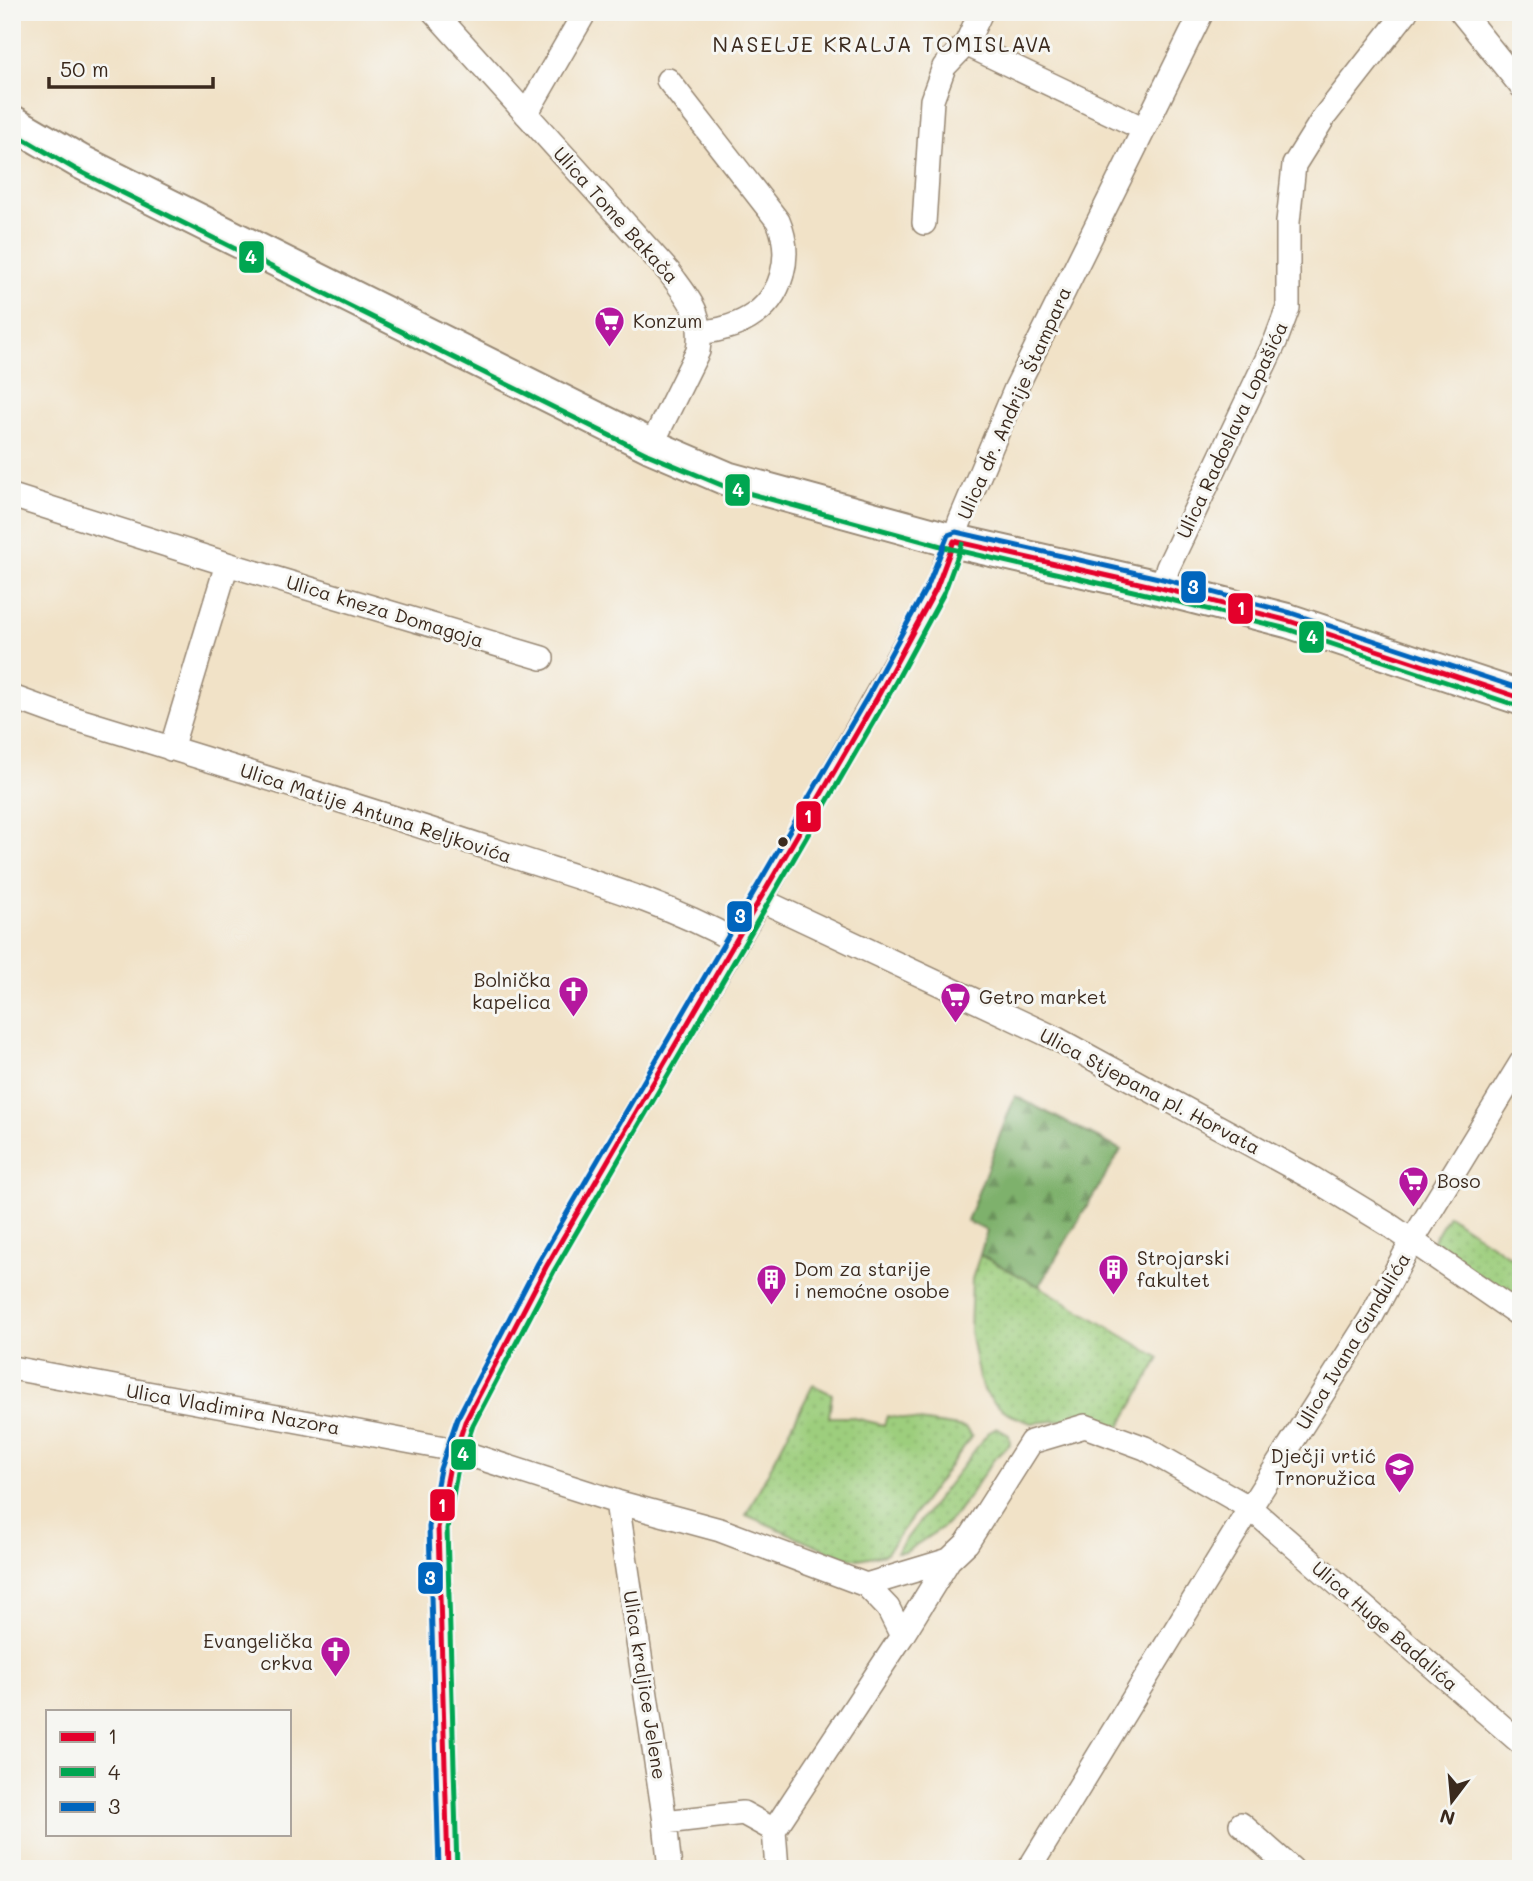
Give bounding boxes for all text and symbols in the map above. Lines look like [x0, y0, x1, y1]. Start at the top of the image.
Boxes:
district label: NASELJE KRALJA TOMISLAVA [712, 30, 1054, 57]
scale bar [49, 46, 214, 90]
text: 50 m [60, 55, 109, 82]
street label: Ulica Tome Bakača [548, 141, 684, 288]
line badge: 4 [238, 240, 265, 274]
text: 4 [245, 244, 257, 269]
street label: Ulica dr. Andrije Štampara [951, 283, 1076, 523]
supermarket icon: Konzum [593, 304, 627, 348]
place label: Konzum [633, 308, 702, 333]
street label: Ulica Radoslava Lopašića [1170, 317, 1293, 542]
line badge: 4 [724, 473, 751, 507]
text: 4 [732, 477, 744, 502]
street label: Ulica kneza Domagoja [283, 569, 487, 652]
line badge: 3 [1180, 570, 1207, 604]
text: 3 [1187, 574, 1199, 599]
line badge: 1 [1227, 592, 1254, 625]
text: 1 [1237, 595, 1245, 620]
line badge: 4 [1298, 620, 1325, 654]
text: 4 [1306, 624, 1318, 649]
street label: Ulica Matije Antuna Reljkovića [237, 757, 515, 868]
line badge: 1 [795, 800, 822, 833]
text: 1 [804, 803, 812, 828]
unlabelled marker [776, 835, 790, 849]
line badge: 3 [726, 900, 753, 933]
text: 3 [734, 903, 746, 928]
place label: Bolnička kapelica [472, 967, 551, 1014]
church icon: Bolnička kapelica [557, 974, 591, 1018]
supermarket icon: Getro market [939, 980, 973, 1024]
place label: Getro market [979, 984, 1107, 1009]
street label: Ulica Stjepana pl. Horvata [1036, 1022, 1265, 1159]
supermarket icon: Boso [1397, 1164, 1431, 1208]
place label: Boso [1437, 1168, 1481, 1193]
place label: Strojarski fakultet [1137, 1245, 1230, 1292]
street label: Ulica Ivana Gundulića [1290, 1248, 1415, 1434]
building icon: Strojarski fakultet [1097, 1252, 1131, 1296]
place label: Dom za starije i nemoćne osobe [794, 1256, 950, 1303]
building icon: Dom za starije i nemoćne osobe [754, 1263, 788, 1307]
street label: Ulica Vladimira Nazora [124, 1377, 342, 1440]
line badge: 4 [450, 1438, 477, 1471]
text: 4 [457, 1441, 469, 1466]
place label: Dječji vrtić Trnoružica [1270, 1443, 1376, 1490]
school or university icon: Dječji vrtić Trnoružica [1382, 1450, 1416, 1494]
line badge: 1 [429, 1488, 456, 1522]
text: 1 [438, 1492, 446, 1517]
street label: Ulica Huge Badalića [1307, 1555, 1464, 1696]
line badge: 3 [417, 1561, 444, 1595]
text: 3 [424, 1565, 436, 1590]
street label: Ulica kraljice Jelene [618, 1589, 673, 1781]
place label: Evangelička crkva [203, 1628, 313, 1675]
church icon: Evangelička crkva [319, 1635, 353, 1679]
legend [46, 1710, 290, 1836]
text: 1 [108, 1722, 117, 1749]
text: 4 [108, 1758, 121, 1785]
north arrow [1418, 1766, 1488, 1836]
text: 3 [108, 1792, 120, 1819]
text: N [1437, 1804, 1458, 1832]

